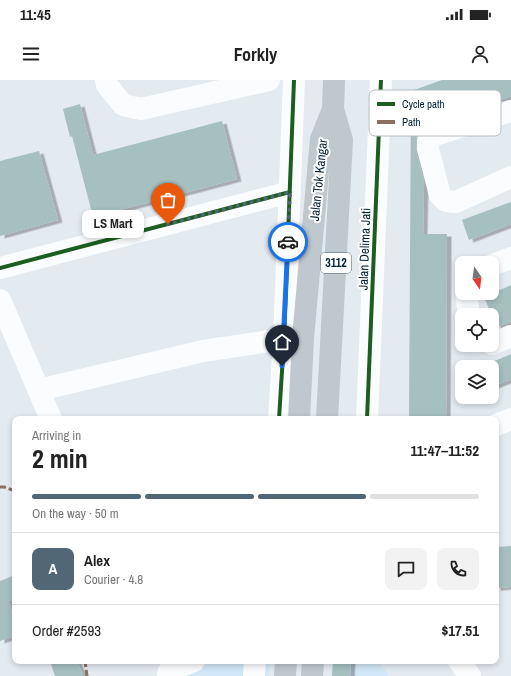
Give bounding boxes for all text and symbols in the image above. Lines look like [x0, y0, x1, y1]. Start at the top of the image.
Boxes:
text: 11:45 [20, 4, 51, 25]
text: Forkly [234, 42, 277, 67]
icon: menu [20, 43, 42, 65]
icon: person [469, 43, 491, 65]
legend [369, 90, 501, 136]
text: Cycle path [402, 97, 445, 111]
text: Path [402, 115, 421, 129]
street label: Jalan Tok Kangar [306, 138, 331, 222]
pin [151, 183, 185, 224]
icon: bag [157, 189, 179, 211]
street label: Jalan Delima Jati [355, 208, 374, 290]
callout: LS Mart [82, 210, 144, 238]
text: LS Mart [93, 215, 133, 232]
courier [268, 222, 308, 262]
icon: car [277, 231, 299, 253]
road number: 3112 [321, 253, 351, 273]
north arrow [455, 256, 499, 300]
map controls [455, 256, 499, 404]
button: locate [455, 308, 499, 352]
pin [265, 325, 299, 366]
icon: home [271, 331, 293, 353]
button: layers [455, 360, 499, 404]
text: Arriving in [32, 427, 81, 444]
text: 11:47–11:52 [411, 440, 479, 461]
text: 2 min [32, 441, 88, 476]
text: On the way · 50 m [32, 505, 119, 522]
button: chat [385, 548, 427, 590]
button: phone [437, 548, 479, 590]
text: Alex [84, 550, 110, 571]
text: A [49, 558, 57, 579]
text: Courier · 4.8 [84, 571, 143, 588]
text: Order #2593 [32, 620, 101, 641]
text: $17.51 [441, 620, 479, 641]

